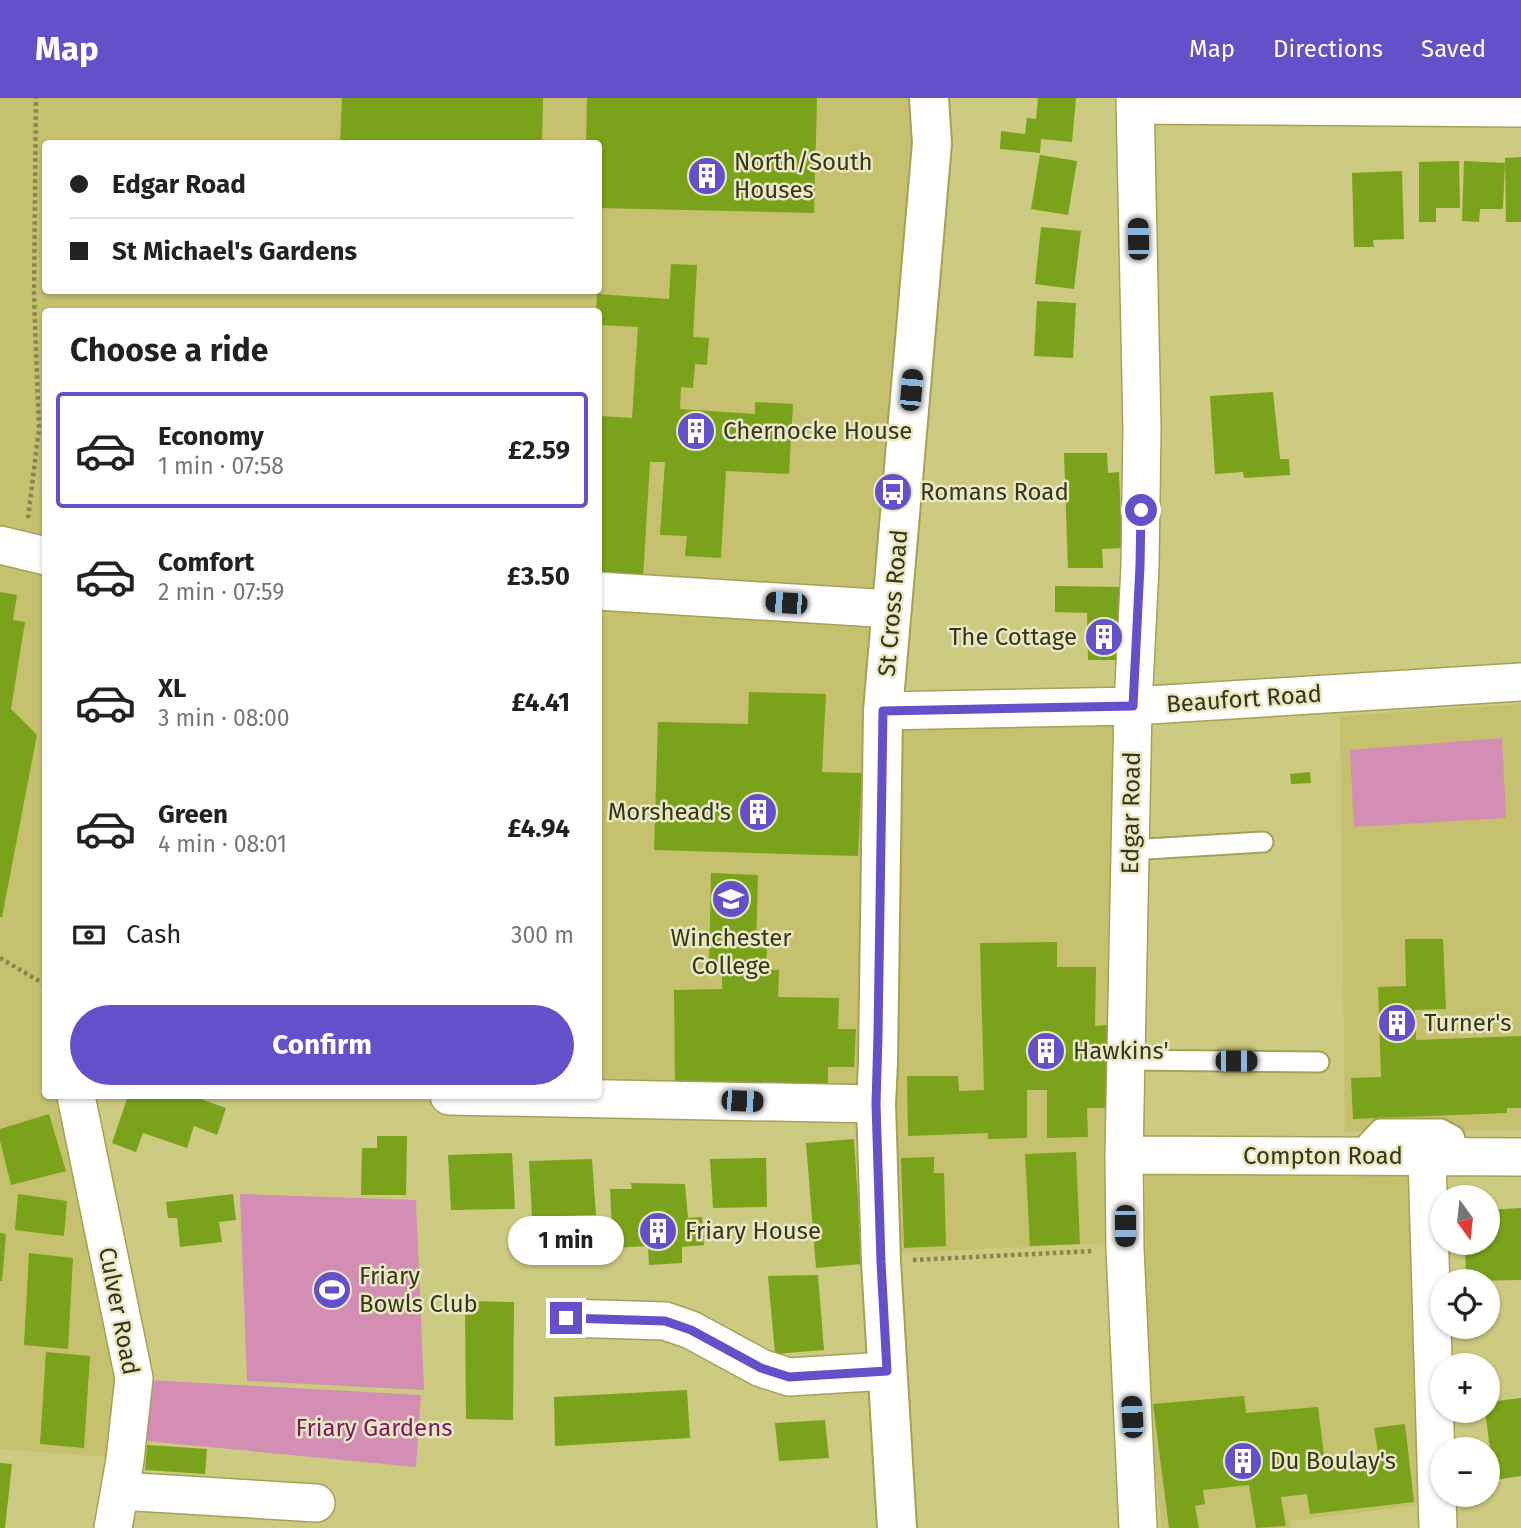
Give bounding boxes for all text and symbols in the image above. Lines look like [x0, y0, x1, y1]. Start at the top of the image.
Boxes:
text: Map [35, 29, 99, 69]
text: Map [1189, 35, 1235, 63]
text: Directions [1273, 35, 1383, 63]
text: Saved [1421, 35, 1486, 63]
place label: North/South Houses [734, 148, 873, 204]
building icon: North/South Houses [686, 155, 728, 197]
text: Edgar Road [112, 169, 246, 200]
car [1128, 218, 1149, 260]
text: St Michael's Gardens [112, 236, 357, 267]
text: Choose a ride [70, 331, 268, 369]
car [899, 368, 924, 412]
building icon: Chernocke House [675, 410, 717, 452]
place label: Chernocke House [723, 417, 912, 445]
icon: car [74, 419, 137, 482]
text: Economy [158, 421, 264, 452]
text: £2.59 [508, 435, 570, 466]
text: 1 min · 07:58 [158, 452, 284, 480]
bus stop icon: Romans Road [872, 471, 914, 513]
place label: Romans Road [920, 478, 1069, 506]
route start [1125, 494, 1157, 526]
street label: St Cross Road [873, 528, 913, 678]
icon: car [74, 545, 137, 608]
text: Comfort [158, 547, 254, 578]
text: £3.50 [507, 561, 570, 592]
text: 2 min · 07:59 [158, 578, 284, 606]
car [765, 591, 808, 615]
building icon: The Cottage [1083, 616, 1125, 658]
place label: The Cottage [949, 623, 1077, 651]
icon: car [74, 671, 137, 734]
text: XL [158, 673, 186, 704]
street label: Beaufort Road [1165, 680, 1323, 718]
text: £4.41 [512, 687, 570, 718]
text: 3 min · 08:00 [158, 704, 290, 732]
street label: Edgar Road [1116, 751, 1146, 875]
building icon: Morshead's [737, 791, 779, 833]
icon: car [74, 797, 137, 860]
place label: Morshead's [608, 798, 731, 826]
text: Green [158, 799, 228, 830]
text: £4.94 [507, 813, 570, 844]
text: 4 min · 08:01 [158, 830, 287, 858]
school or university icon: Winchester College [710, 878, 752, 920]
icon: cash [70, 916, 108, 954]
text: Cash [126, 919, 182, 950]
text: 300 m [511, 921, 574, 949]
place label: Winchester College [670, 924, 792, 980]
building icon: Turner's [1376, 1002, 1418, 1044]
button: Confirm [70, 1005, 574, 1085]
place label: Turner's [1424, 1009, 1511, 1037]
building icon: Hawkins' [1025, 1030, 1067, 1072]
place label: Hawkins' [1073, 1037, 1169, 1065]
car [1216, 1051, 1258, 1072]
car [721, 1090, 764, 1112]
street label: Compton Road [1243, 1142, 1403, 1170]
north arrow [1430, 1185, 1500, 1255]
map controls [1430, 1185, 1500, 1507]
car [1115, 1205, 1136, 1247]
building icon: Friary House [637, 1210, 679, 1252]
callout: 1 min [508, 1216, 624, 1266]
place label: Friary House [685, 1217, 821, 1245]
text: 1 min [538, 1226, 594, 1254]
street label: Culver Road [93, 1245, 145, 1377]
place label: Friary Bowls Club [359, 1262, 478, 1318]
sports icon: Friary Bowls Club [311, 1269, 353, 1311]
button: locate [1430, 1269, 1500, 1339]
route end [550, 1302, 582, 1334]
button: + [1430, 1353, 1500, 1423]
car [1121, 1395, 1144, 1439]
park label: Friary Gardens [296, 1414, 452, 1442]
button: − [1430, 1437, 1500, 1507]
building icon: Du Boulay's [1222, 1440, 1264, 1482]
place label: Du Boulay's [1270, 1447, 1396, 1475]

